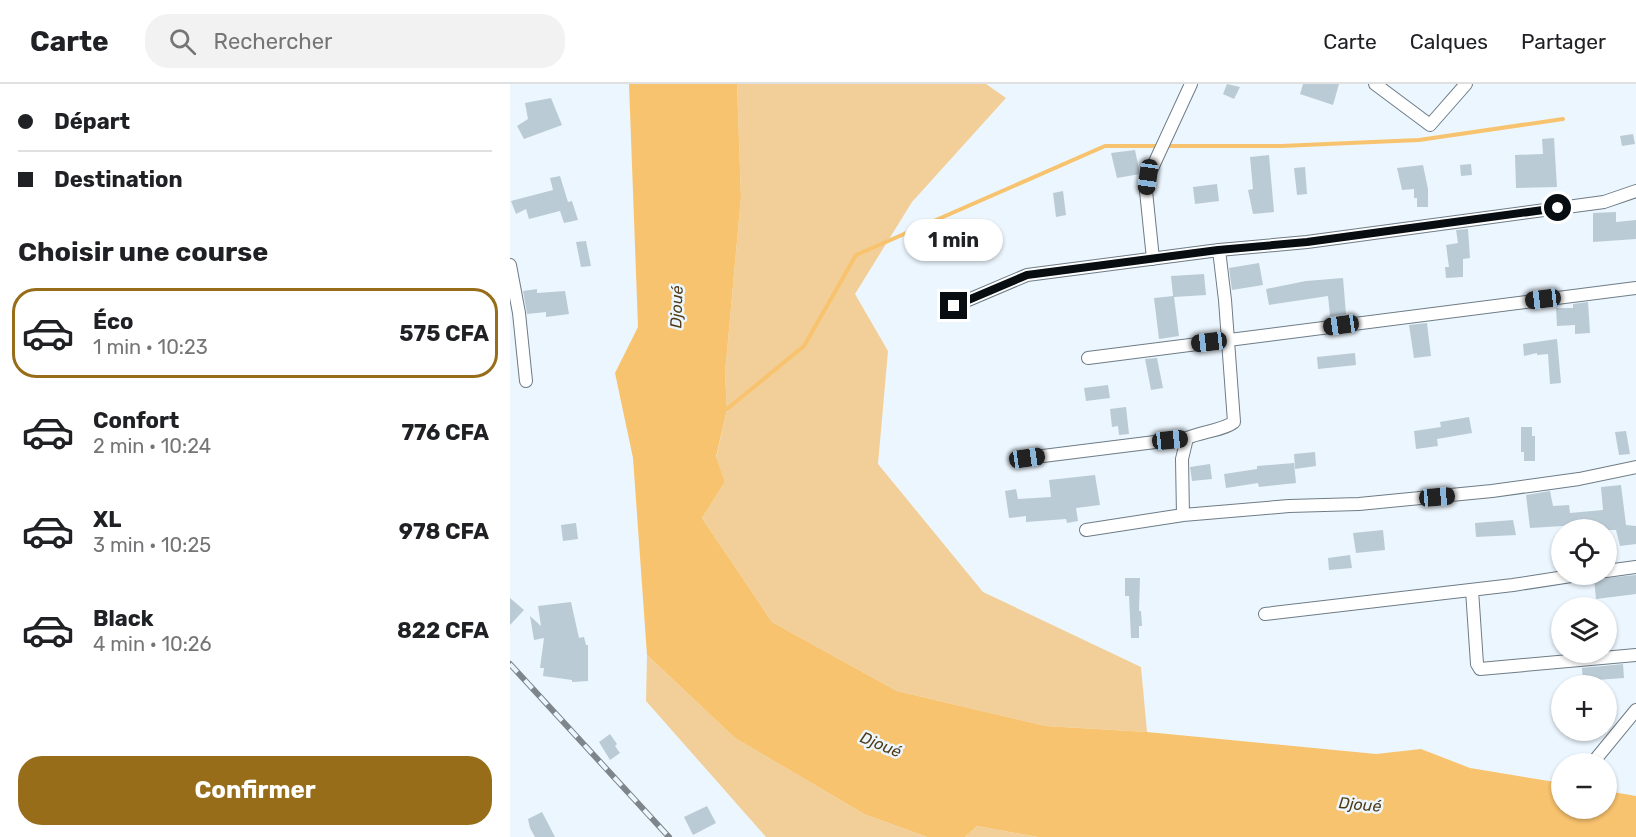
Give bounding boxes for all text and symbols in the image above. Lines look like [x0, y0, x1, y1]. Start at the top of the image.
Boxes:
search box [145, 14, 565, 68]
text: Carte [30, 25, 109, 58]
icon: search [166, 25, 199, 58]
text: Rechercher [214, 28, 332, 55]
text: Carte [1323, 29, 1377, 54]
text: Calques [1410, 29, 1488, 54]
text: Partager [1521, 29, 1606, 54]
text: Départ [54, 108, 130, 135]
car [1137, 158, 1159, 196]
text: Destination [54, 166, 183, 193]
route start [1544, 194, 1571, 221]
callout: 1 min [904, 219, 1004, 261]
text: 1 min [928, 228, 979, 252]
text: Choisir une course [18, 236, 268, 268]
water label: Djoué [666, 285, 687, 329]
car [1524, 288, 1562, 310]
route end [940, 292, 967, 319]
icon: car [21, 306, 75, 360]
text: Éco [93, 308, 133, 335]
car [1322, 314, 1360, 336]
text: 575 CFA [399, 320, 489, 347]
car [1190, 331, 1228, 353]
text: 1 min · 10:23 [93, 335, 208, 359]
icon: car [21, 405, 75, 459]
text: Confort [93, 407, 179, 434]
text: 776 CFA [401, 419, 489, 446]
car [1151, 429, 1189, 451]
text: 2 min · 10:24 [93, 434, 211, 458]
car [1008, 447, 1046, 469]
car [1418, 486, 1456, 508]
icon: car [21, 504, 75, 558]
text: XL [93, 506, 121, 533]
text: 978 CFA [399, 518, 489, 545]
map controls [1551, 519, 1617, 819]
button: locate [1551, 519, 1617, 585]
text: 3 min · 10:25 [93, 533, 211, 557]
button: layers [1551, 597, 1617, 663]
icon: car [21, 603, 75, 657]
text: Black [93, 605, 154, 632]
text: 822 CFA [397, 617, 489, 644]
text: 4 min · 10:26 [93, 632, 212, 656]
button: + [1551, 675, 1617, 741]
water label: Djoué [857, 728, 904, 761]
button: − [1551, 753, 1617, 819]
button: Confirmer [18, 756, 492, 825]
water label: Djoué [1338, 793, 1382, 816]

